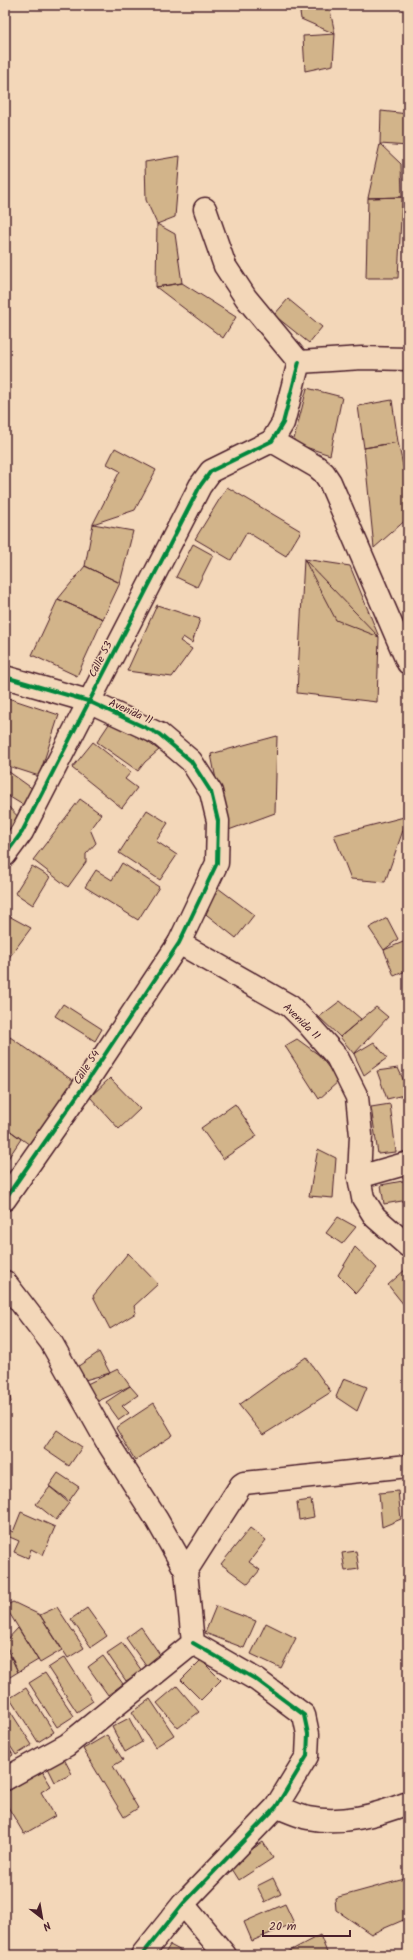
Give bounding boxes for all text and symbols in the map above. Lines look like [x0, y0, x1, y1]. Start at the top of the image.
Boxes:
street label: Calle 53 [84, 638, 118, 681]
street label: Avenida 11 [106, 694, 156, 730]
street label: Avenida 11 [278, 999, 324, 1044]
street label: Calle 54 [69, 1047, 105, 1089]
north arrow [22, 1898, 62, 1938]
scale bar [263, 1912, 350, 1938]
text: N [39, 1916, 54, 1935]
text: 20 m [269, 1917, 297, 1936]

